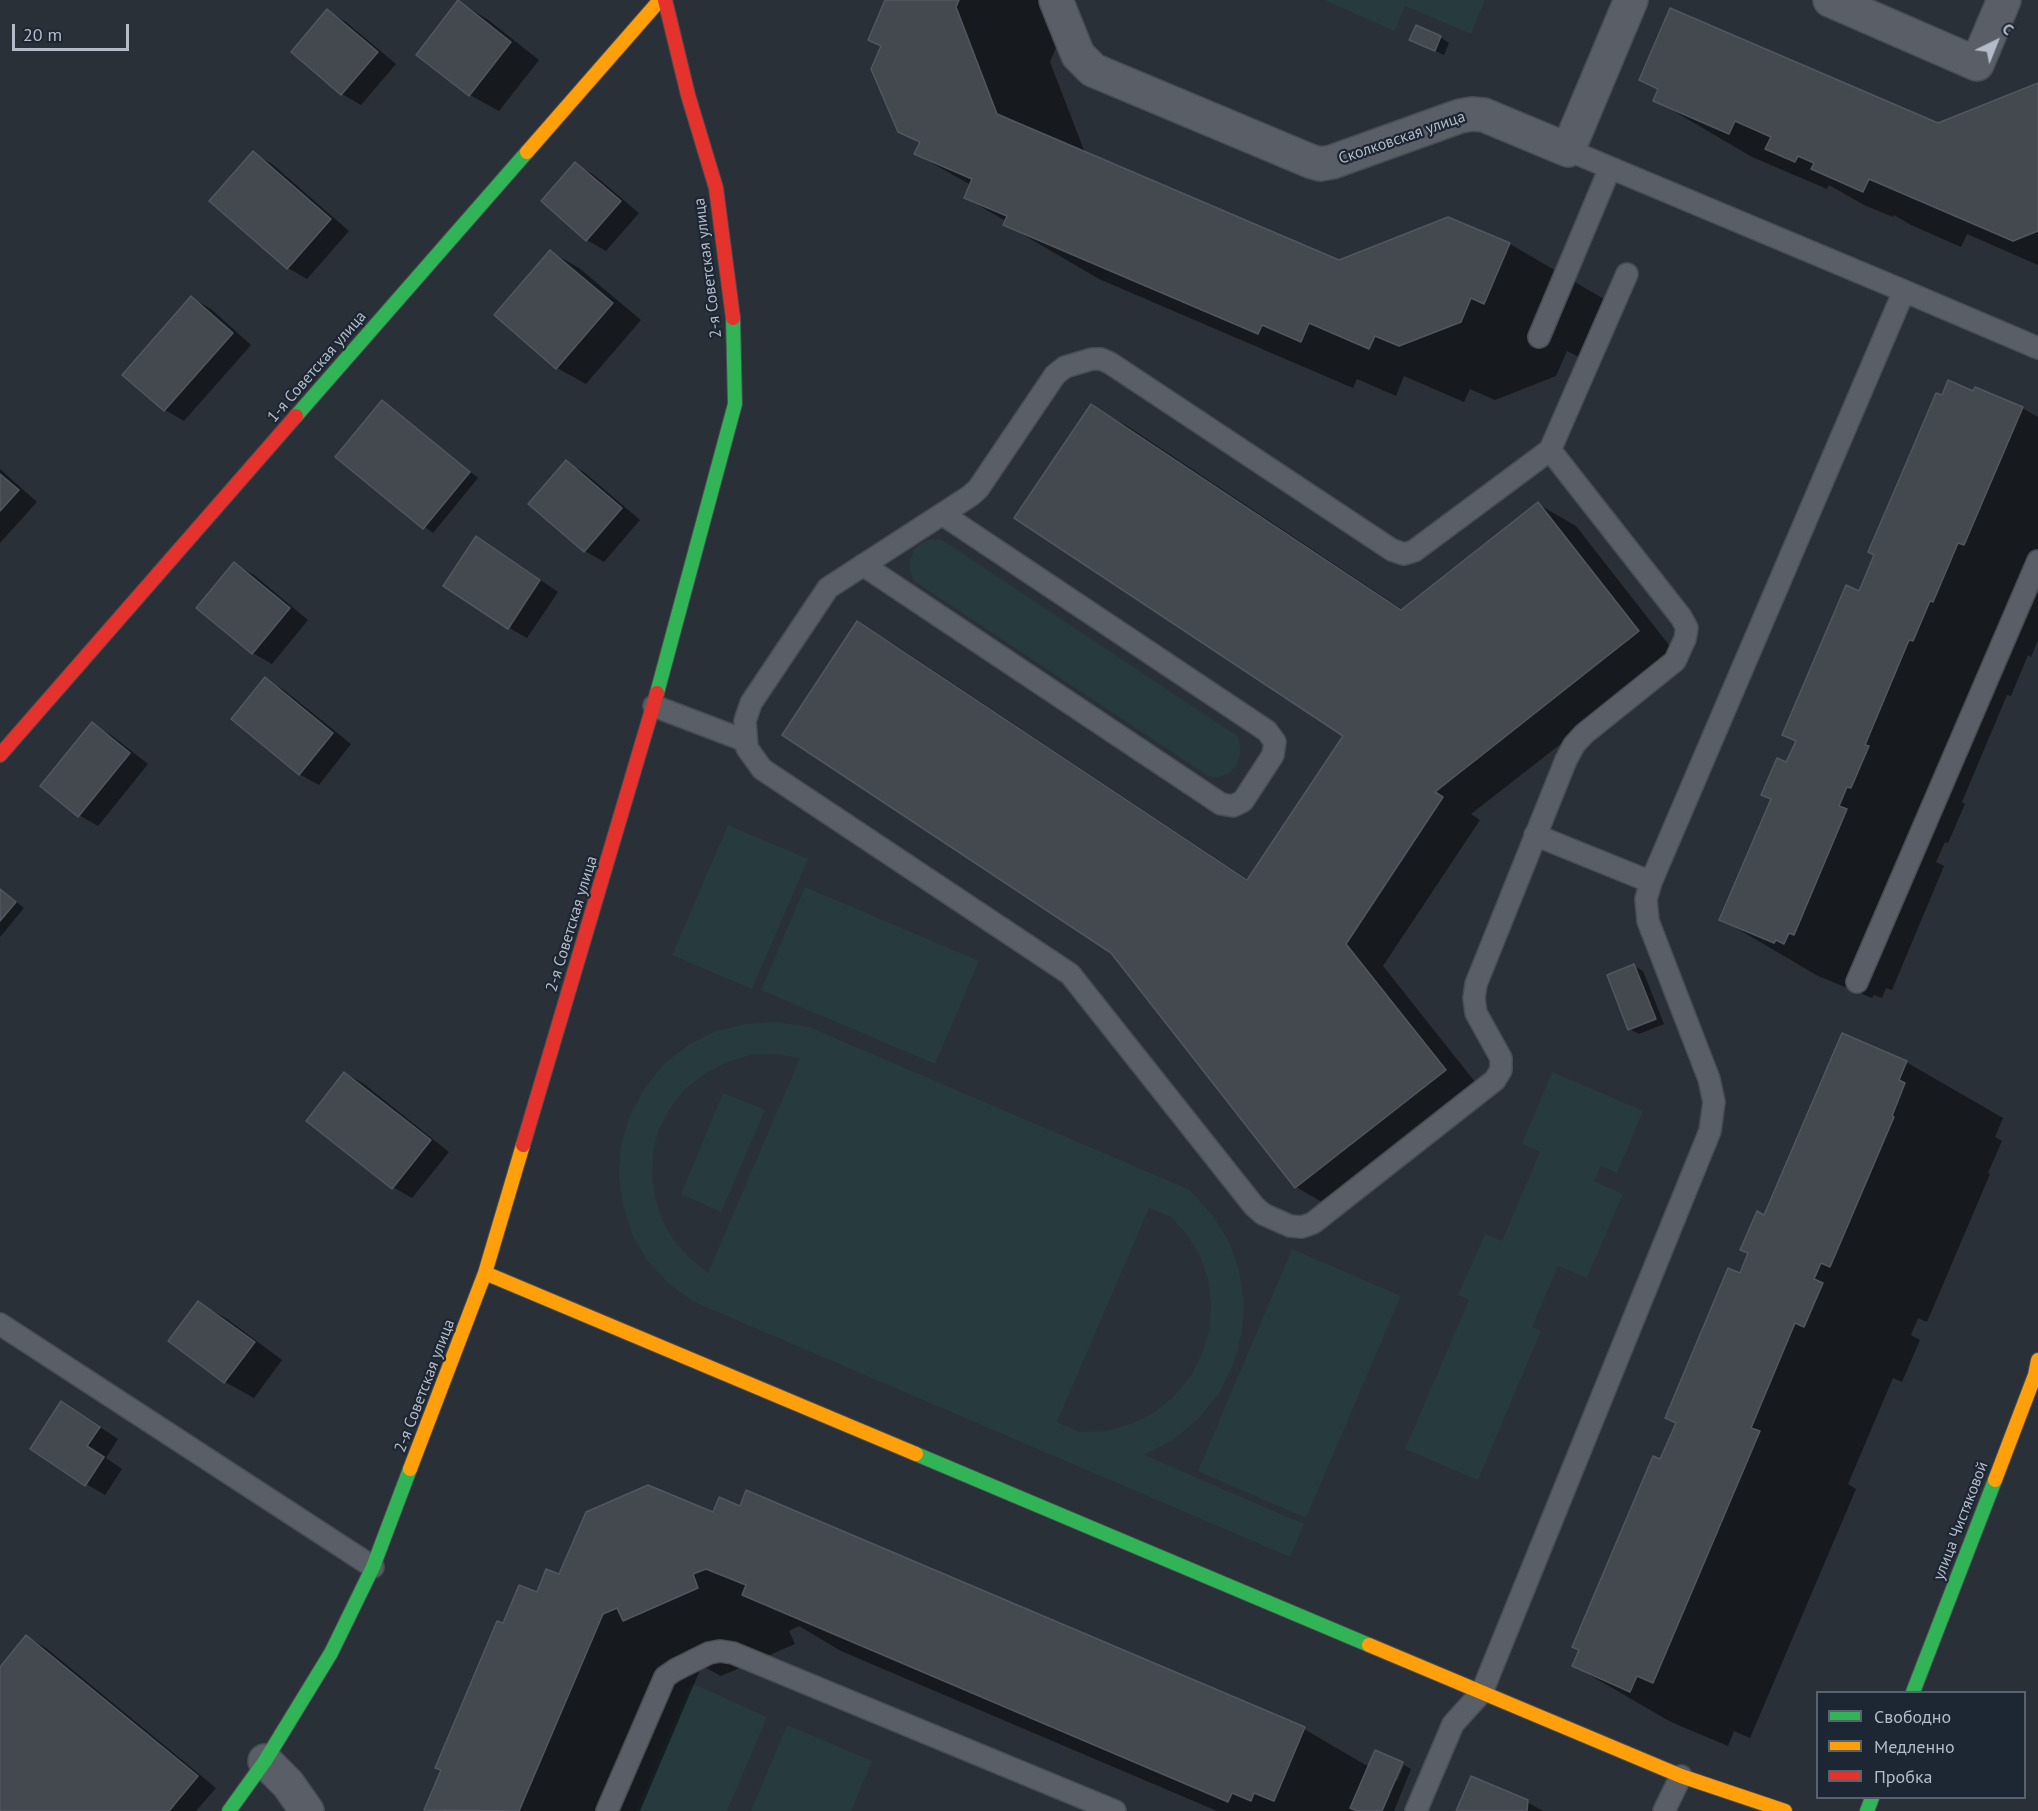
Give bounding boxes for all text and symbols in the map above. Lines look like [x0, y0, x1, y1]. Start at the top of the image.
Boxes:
scale bar [15, 12, 132, 50]
north arrow [1966, 12, 2026, 72]
text: С [1998, 18, 2018, 39]
text: 20 m [23, 23, 62, 46]
street label: Сколковская улица [1336, 107, 1468, 169]
street label: 2-я Советская улица [690, 197, 726, 339]
street label: 1-я Советская улица [263, 307, 371, 427]
street label: 2-я Советская улица [542, 854, 602, 994]
street label: 2-я Советская улица [391, 1317, 459, 1455]
street label: улица Чистяковой [1930, 1459, 1992, 1583]
legend [1816, 1691, 2026, 1799]
text: Свободно [1874, 1705, 1951, 1728]
text: Медленно [1874, 1735, 1955, 1758]
text: Пробка [1874, 1765, 1932, 1788]

